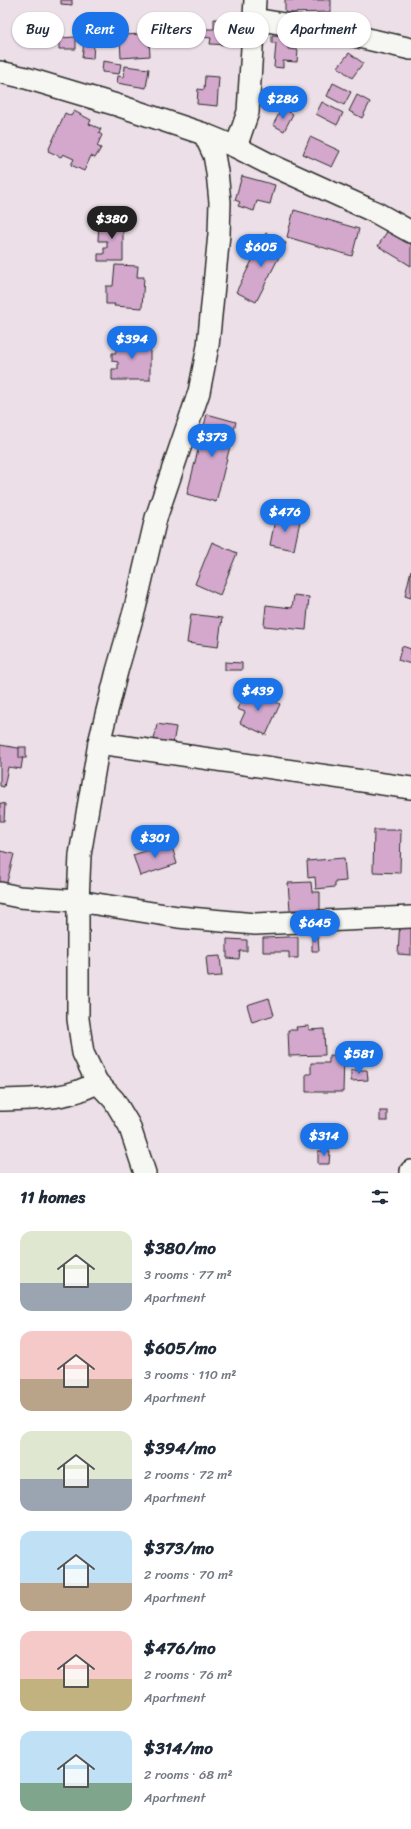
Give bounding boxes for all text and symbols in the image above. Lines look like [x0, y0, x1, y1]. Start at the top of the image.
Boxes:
chip: Buy [12, 12, 64, 48]
chip: Rent [72, 12, 129, 48]
chip: Filters [137, 12, 206, 48]
chip: New [214, 12, 269, 48]
chip: Apartment [277, 12, 371, 48]
pin: $286 [259, 86, 307, 120]
text: $286 [267, 87, 299, 110]
pin: $380 [88, 206, 136, 240]
text: $380 [96, 207, 128, 230]
pin: $605 [237, 234, 285, 268]
text: $605 [245, 235, 277, 258]
pin: $394 [108, 326, 156, 360]
text: $394 [116, 327, 148, 350]
pin: $373 [188, 424, 236, 458]
text: $373 [197, 425, 227, 448]
pin: $476 [261, 499, 309, 533]
text: $476 [269, 500, 301, 523]
pin: $439 [234, 678, 282, 712]
text: $439 [242, 679, 274, 702]
pin: $301 [131, 825, 179, 859]
text: $301 [140, 826, 170, 849]
pin: $645 [291, 910, 339, 944]
text: $645 [299, 911, 331, 934]
pin: $581 [335, 1041, 383, 1075]
text: $581 [344, 1042, 374, 1065]
pin: $314 [300, 1123, 348, 1157]
text: $314 [309, 1124, 339, 1147]
text: 11 homes [20, 1182, 85, 1212]
icon: filters [369, 1186, 391, 1208]
text: $380/mo [144, 1233, 216, 1263]
icon: home [52, 1247, 100, 1295]
text: 3 rooms · 77 m² [144, 1263, 232, 1286]
text: Apartment [144, 1286, 205, 1309]
text: $605/mo [144, 1333, 216, 1363]
icon: home [52, 1347, 100, 1395]
text: 3 rooms · 110 m² [144, 1363, 236, 1386]
text: Apartment [144, 1386, 205, 1409]
text: $394/mo [144, 1433, 216, 1463]
icon: home [52, 1447, 100, 1495]
text: 2 rooms · 72 m² [144, 1463, 232, 1486]
text: Apartment [144, 1486, 205, 1509]
text: $373/mo [144, 1533, 214, 1563]
icon: home [52, 1547, 100, 1595]
text: 2 rooms · 70 m² [144, 1563, 233, 1586]
text: Apartment [144, 1586, 205, 1609]
text: $476/mo [144, 1633, 216, 1663]
icon: home [52, 1647, 100, 1695]
text: 2 rooms · 76 m² [144, 1663, 232, 1686]
text: Apartment [144, 1686, 205, 1709]
text: $314/mo [144, 1733, 213, 1763]
icon: home [52, 1747, 100, 1795]
text: 2 rooms · 68 m² [144, 1763, 233, 1786]
text: Apartment [144, 1786, 205, 1809]

